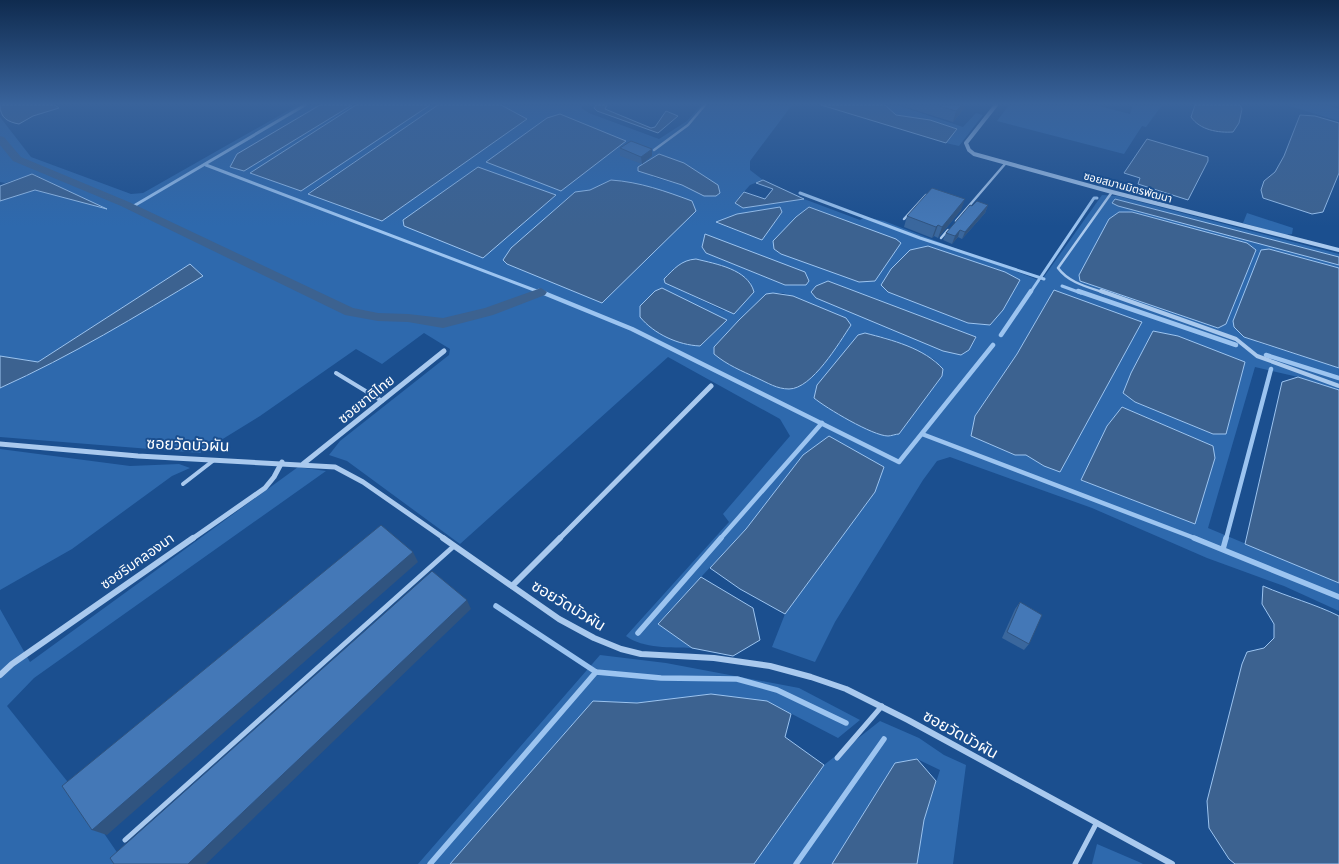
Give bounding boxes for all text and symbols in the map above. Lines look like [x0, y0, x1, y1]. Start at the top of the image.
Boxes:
street label: ซอยสมานมิตรพัฒนา [1082, 168, 1174, 206]
street label: ซอยชาติไทย [334, 371, 398, 427]
street label: ซอยวัดบัวผัน [146, 434, 230, 455]
street label: ซอยริมคลองนา [97, 529, 177, 593]
street label: ซอยวัดบัวผัน [528, 576, 609, 635]
street label: ซอยวัดบัวผัน [920, 706, 1002, 763]

